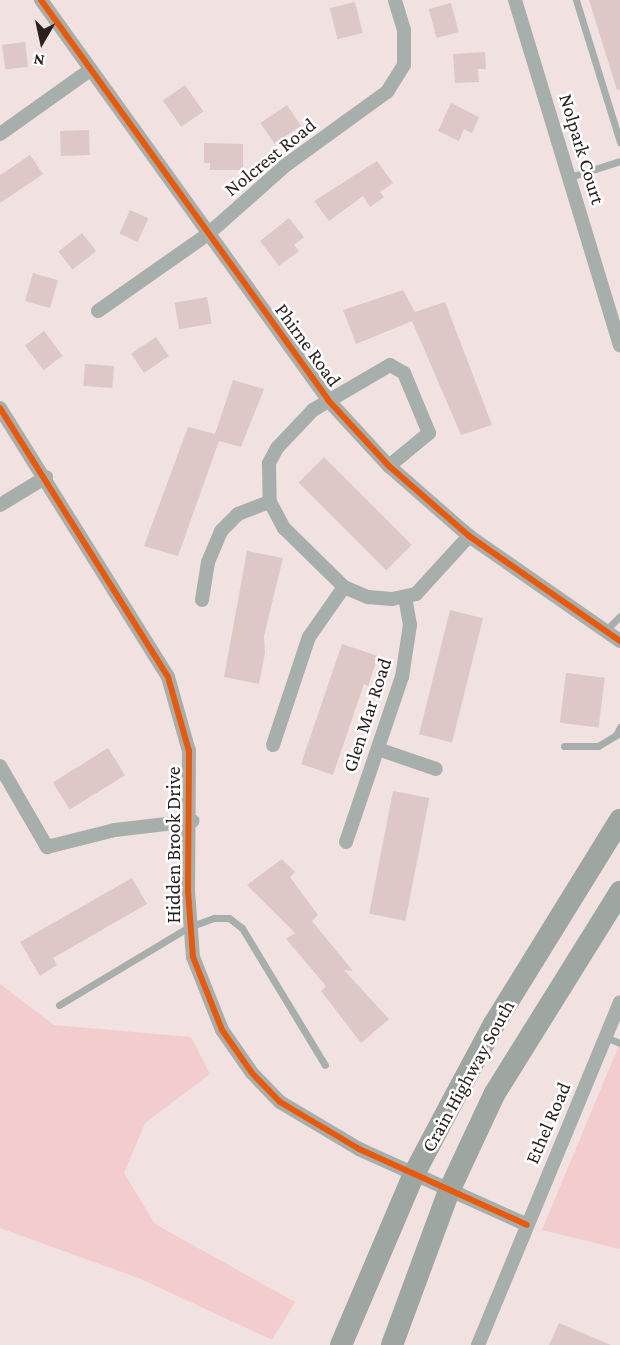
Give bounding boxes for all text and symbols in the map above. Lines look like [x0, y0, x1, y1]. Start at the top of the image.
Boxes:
north arrow [12, 12, 72, 72]
text: N [32, 51, 46, 70]
street label: Nolpark Court [554, 91, 610, 207]
street label: Nolcrest Road [219, 113, 321, 201]
street label: Phirne Road [270, 299, 346, 391]
street label: Glen Mar Road [337, 655, 397, 775]
street label: Hidden Brook Drive [161, 767, 185, 923]
street label: Crain Highway South [416, 996, 520, 1156]
street label: Ethel Road [520, 1079, 576, 1167]

